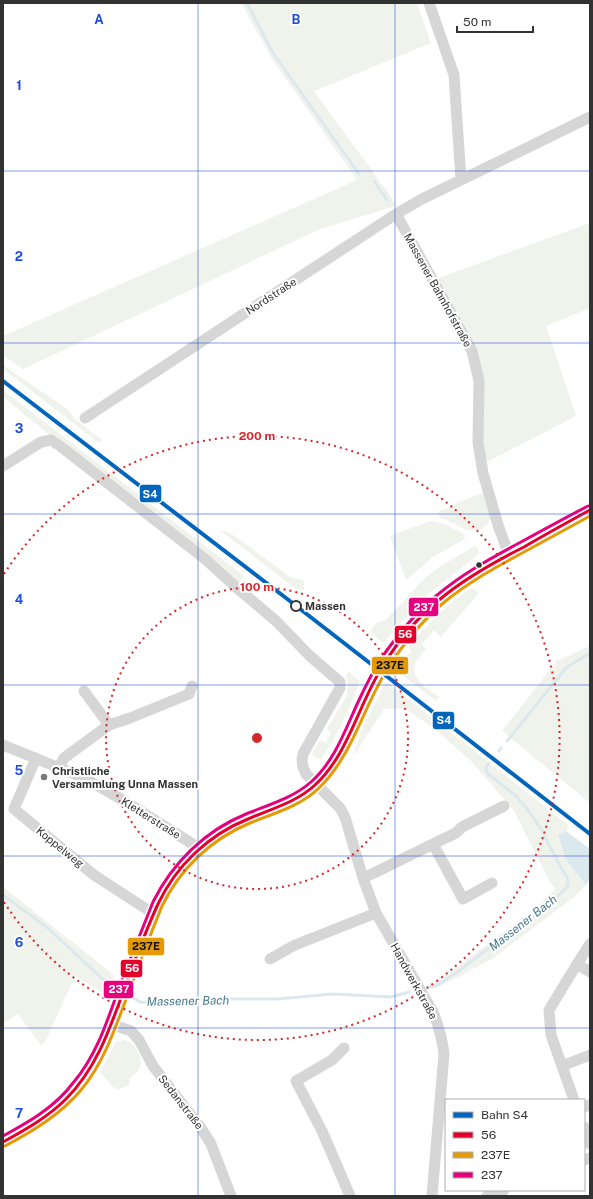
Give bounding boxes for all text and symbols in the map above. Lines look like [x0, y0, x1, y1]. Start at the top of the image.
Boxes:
scale bar [457, 8, 533, 34]
text: A [94, 12, 104, 27]
text: B [292, 12, 301, 27]
text: 50 m [463, 15, 491, 29]
text: 1 [16, 78, 22, 93]
street label: Massener Bahnhofstraße [402, 231, 474, 349]
text: 2 [15, 249, 23, 264]
street label: Nordstraße [243, 275, 299, 317]
text: 3 [15, 421, 24, 436]
text: 200 m [239, 429, 275, 443]
line badge: S4 [139, 484, 162, 503]
text: S4 [143, 488, 157, 500]
unlabelled marker [474, 560, 484, 570]
text: 100 m [240, 580, 274, 594]
text: 4 [15, 592, 24, 607]
line badge: 237 [408, 597, 439, 617]
marker: Massen [290, 600, 302, 612]
place label: Massen [305, 600, 346, 612]
text: 237 [413, 601, 435, 613]
line badge: 56 [394, 625, 417, 644]
text: 56 [398, 628, 412, 640]
line badge: 237E [371, 656, 409, 675]
text: 237E [376, 659, 404, 671]
line badge: S4 [432, 711, 455, 730]
text: S4 [437, 714, 451, 726]
centre of rings [250, 731, 264, 745]
text: 5 [15, 763, 24, 778]
place label: Christliche Versammlung Unna Massen [52, 765, 198, 790]
marker: Christliche Versammlung Unna Massen [39, 772, 49, 782]
street label: Kletterstraße [119, 795, 183, 841]
street label: Koppelweg [34, 824, 86, 870]
water label: Massener Bach [486, 892, 560, 954]
text: 6 [15, 935, 24, 950]
line badge: 237E [127, 937, 165, 956]
text: 237E [132, 940, 160, 952]
street label: Handwerkstraße [388, 941, 440, 1021]
line badge: 56 [120, 959, 143, 978]
text: 56 [125, 962, 139, 974]
line badge: 237 [103, 980, 134, 999]
text: 237 [108, 983, 130, 995]
water label: Massener Bach [147, 993, 230, 1009]
street label: Sedanstraße [156, 1073, 206, 1131]
legend [445, 1099, 585, 1191]
text: 7 [15, 1106, 23, 1121]
text: Bahn S4 [481, 1108, 528, 1122]
text: 56 [481, 1128, 496, 1142]
text: 237E [481, 1148, 510, 1162]
text: 237 [481, 1168, 503, 1182]

